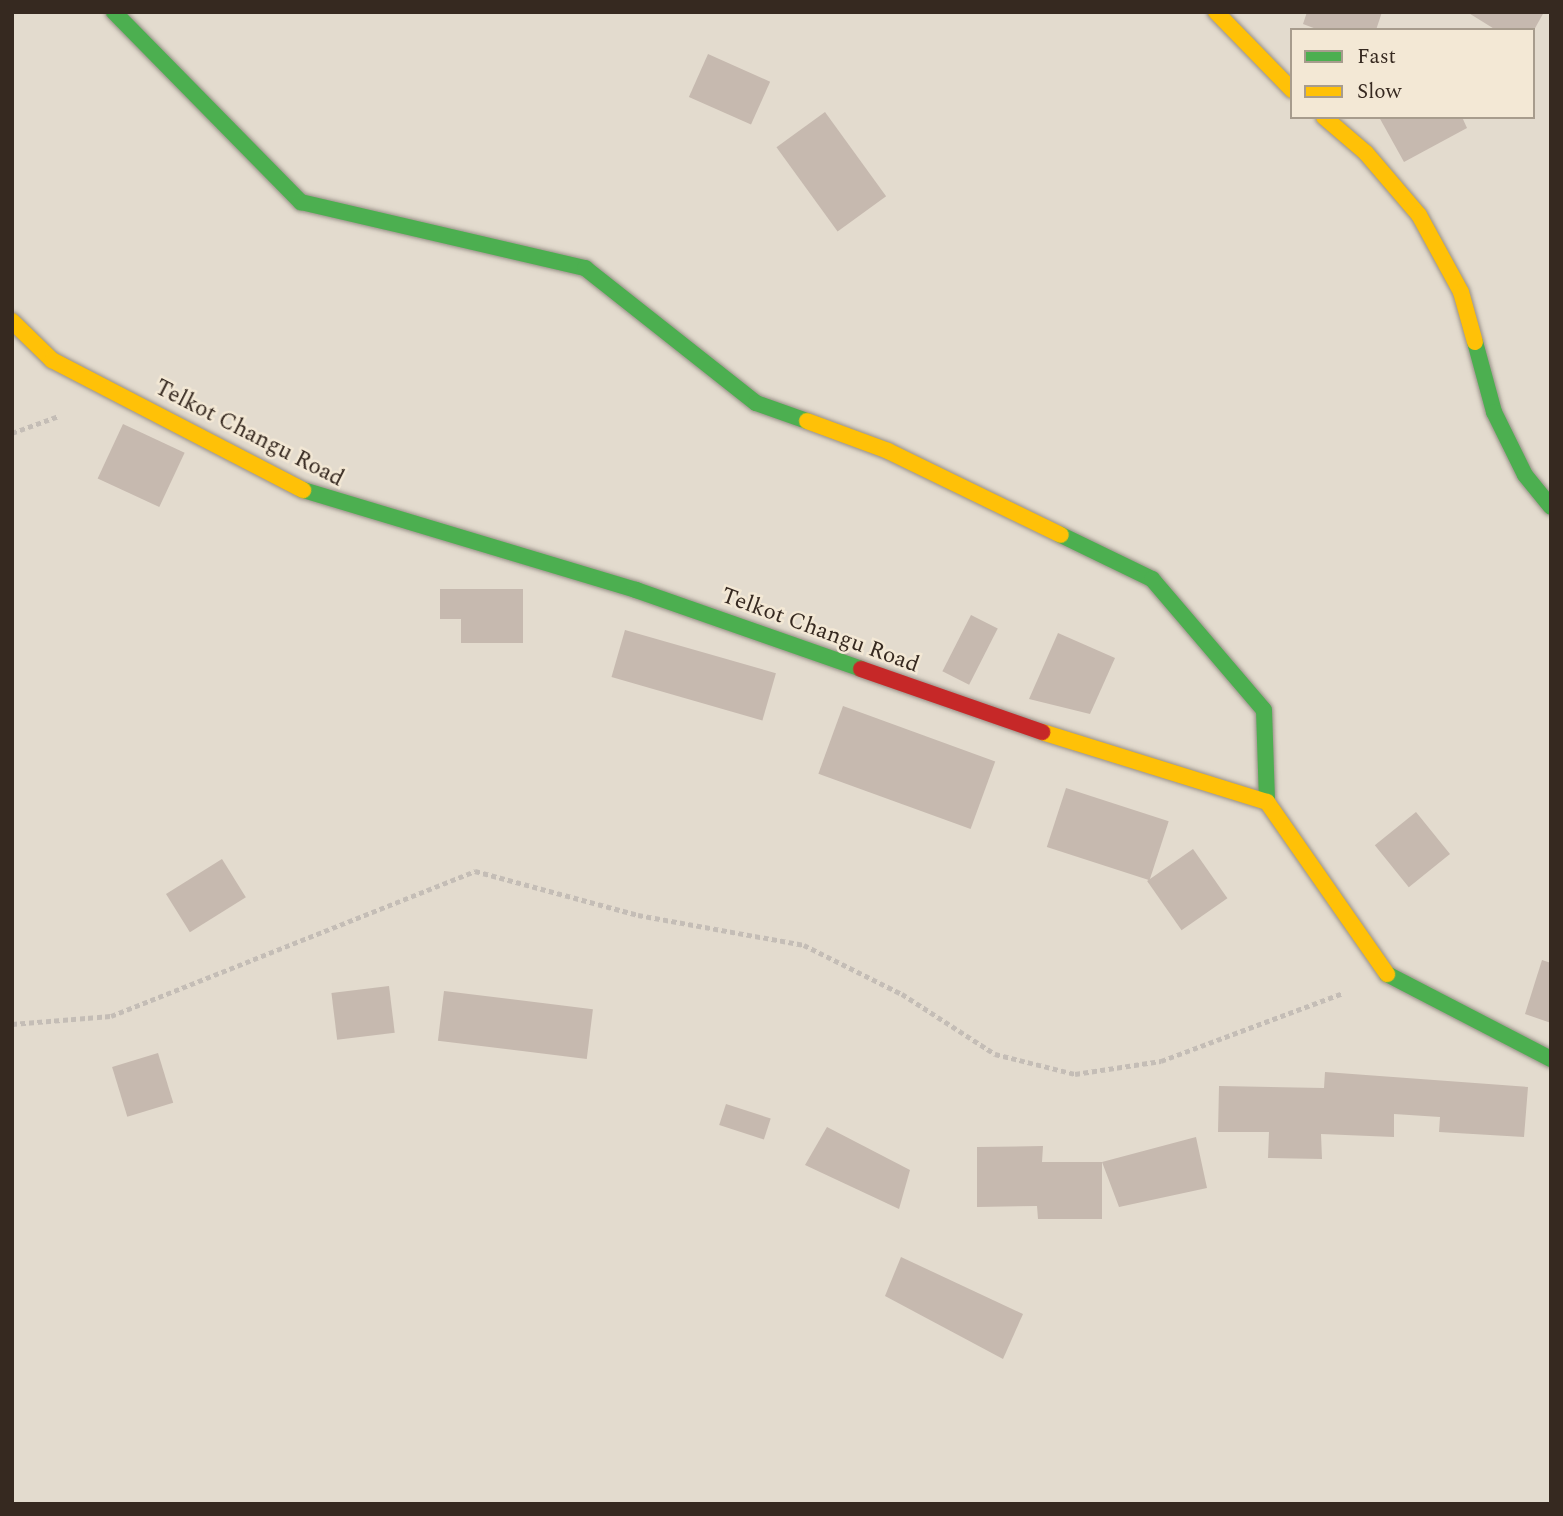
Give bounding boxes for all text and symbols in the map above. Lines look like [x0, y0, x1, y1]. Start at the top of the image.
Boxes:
legend [1290, 28, 1535, 119]
text: Fast [1357, 41, 1396, 73]
text: Slow [1357, 76, 1401, 108]
street label: Telkot Changu Road [150, 374, 348, 494]
street label: Telkot Changu Road [717, 582, 923, 680]

